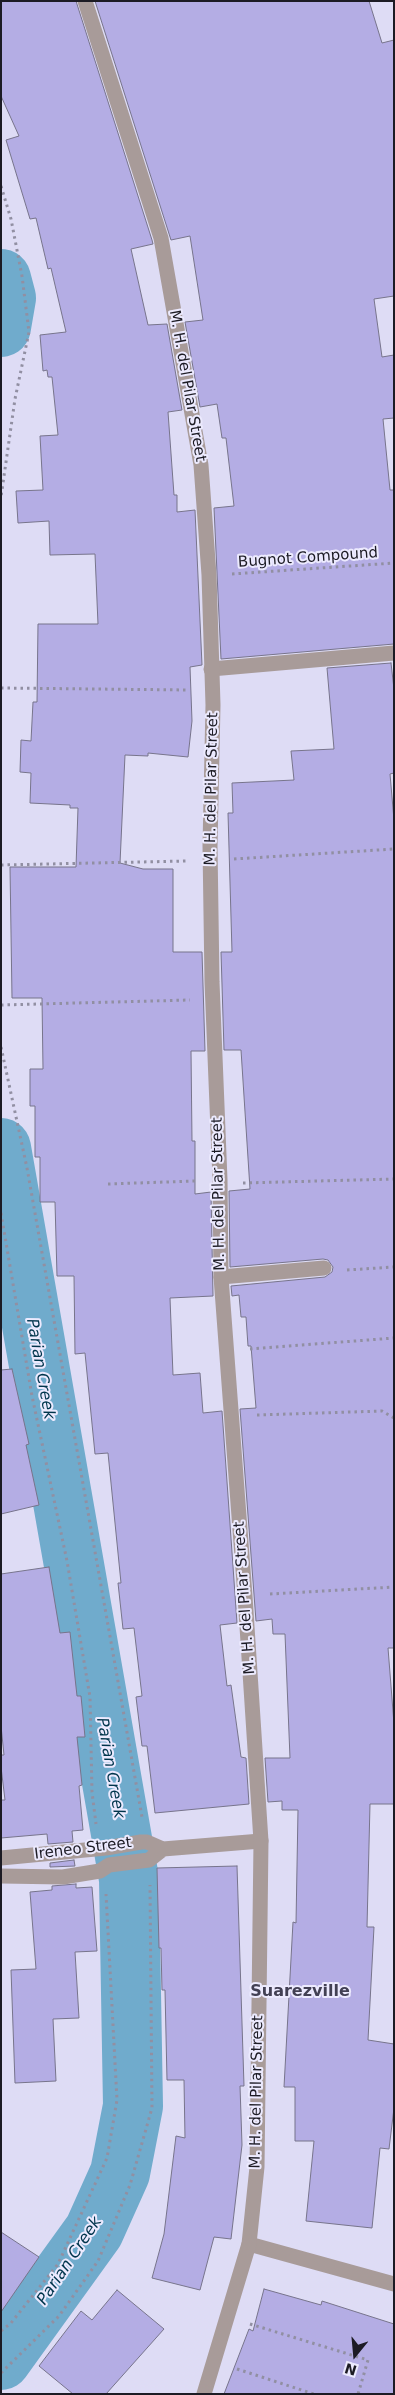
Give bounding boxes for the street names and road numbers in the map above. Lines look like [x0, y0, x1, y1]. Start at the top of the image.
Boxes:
street label: M. H. del Pilar Street [165, 309, 209, 463]
street label: Bugnot Compound [237, 544, 379, 572]
street label: M. H. del Pilar Street [202, 712, 222, 866]
street label: M. H. del Pilar Street [209, 1117, 229, 1271]
street label: M. H. del Pilar Street [231, 1521, 259, 1675]
street label: Ireneo Street [33, 1834, 133, 1864]
street label: M. H. del Pilar Street [247, 2015, 267, 2169]

